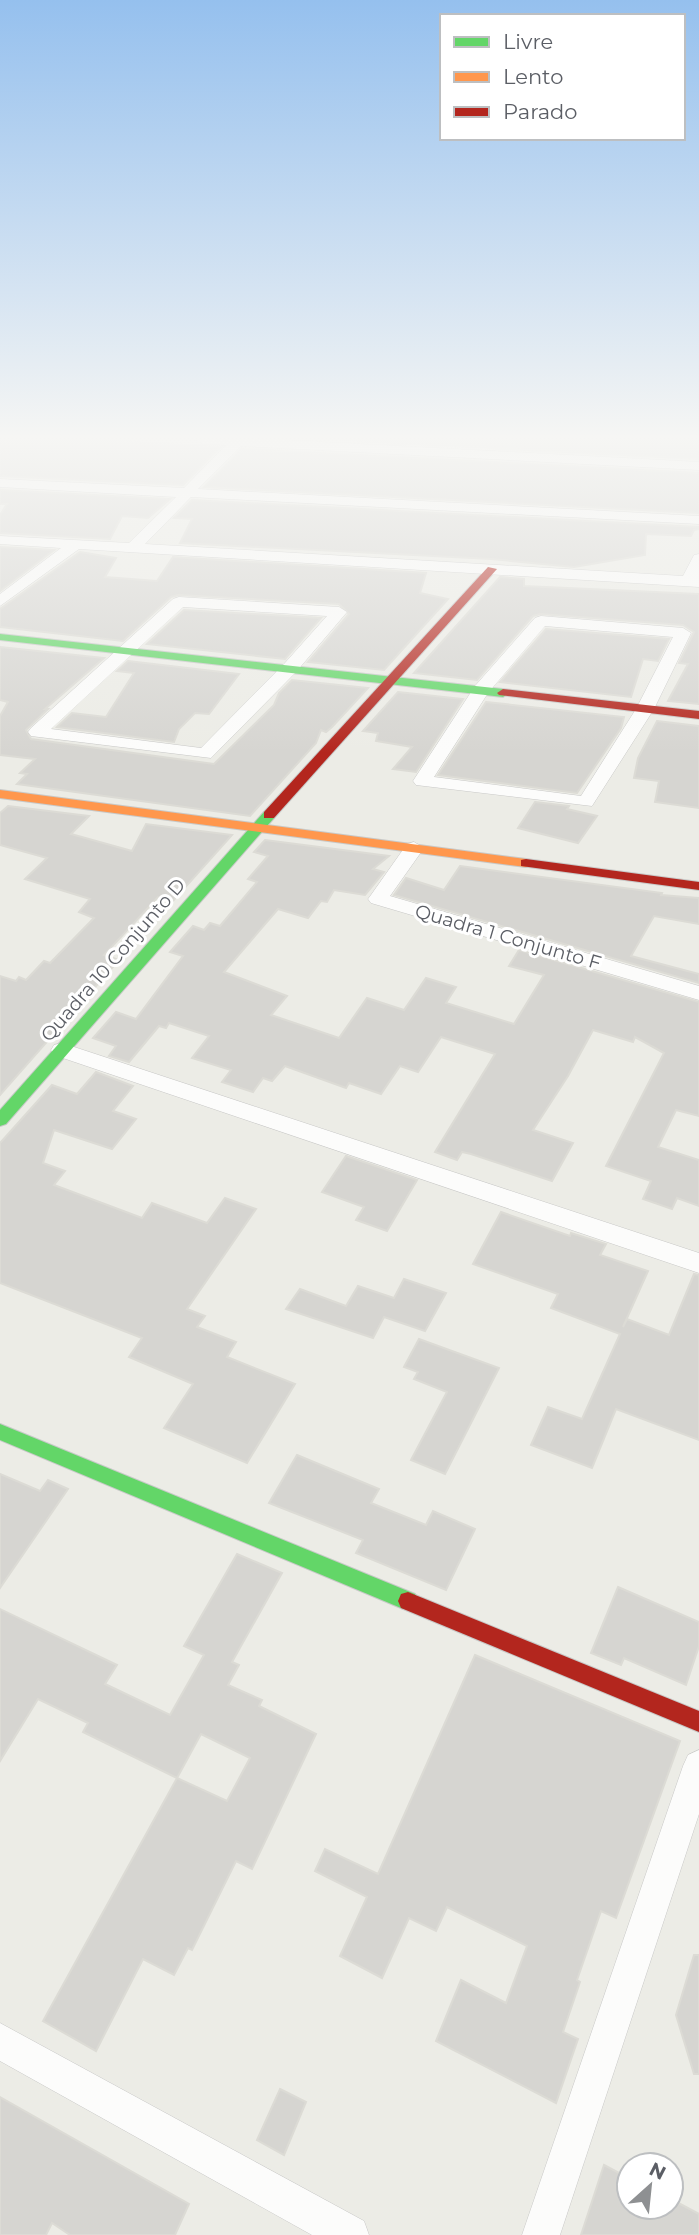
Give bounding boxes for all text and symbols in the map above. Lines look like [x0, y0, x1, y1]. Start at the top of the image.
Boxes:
legend [440, 14, 685, 140]
text: Livre [503, 29, 553, 54]
text: Lento [503, 64, 563, 89]
text: Parado [503, 99, 578, 124]
street label: Quadra 10 Conjunto D [36, 874, 190, 1046]
street label: Quadra 1 Conjunto F [412, 899, 604, 975]
north arrow [615, 2151, 685, 2221]
text: N [645, 2158, 670, 2185]

